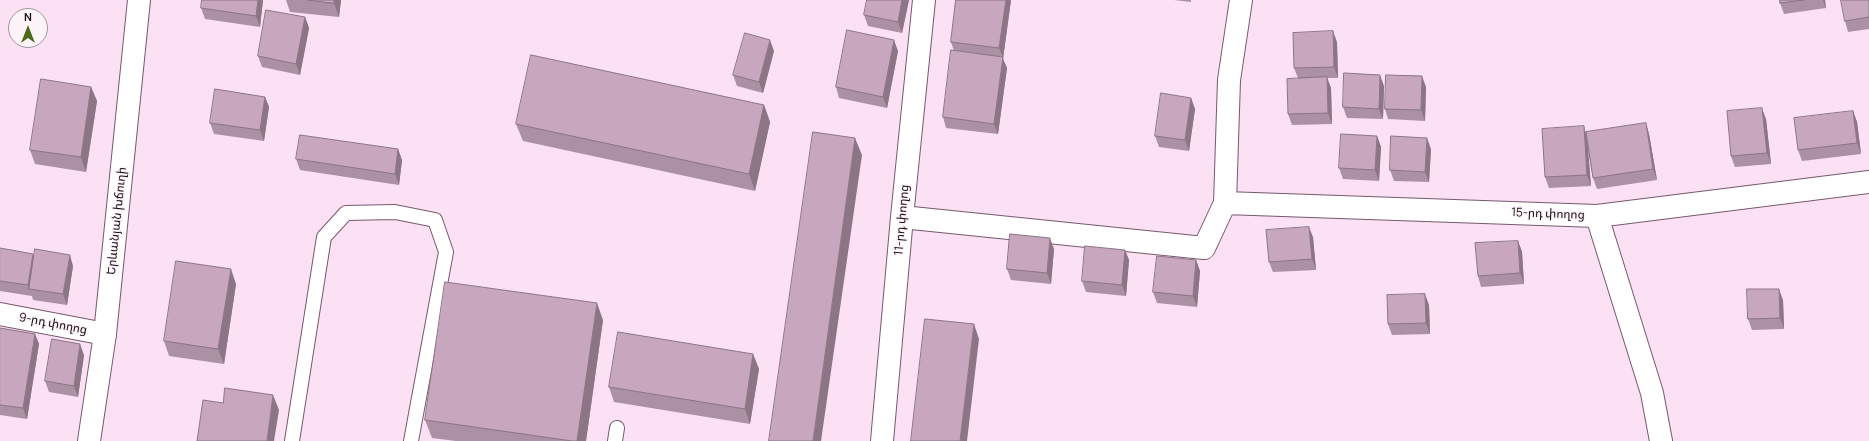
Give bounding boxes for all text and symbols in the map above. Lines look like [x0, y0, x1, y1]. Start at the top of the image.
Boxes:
north arrow [8, 8, 48, 48]
text: N [24, 9, 32, 24]
street label: Երևանյան խճուղի [104, 166, 130, 276]
street label: 11-րդ փողոց [892, 184, 912, 256]
street label: 15-րդ փողոց [1511, 206, 1585, 222]
street label: 9-րդ փողոց [18, 310, 88, 338]

